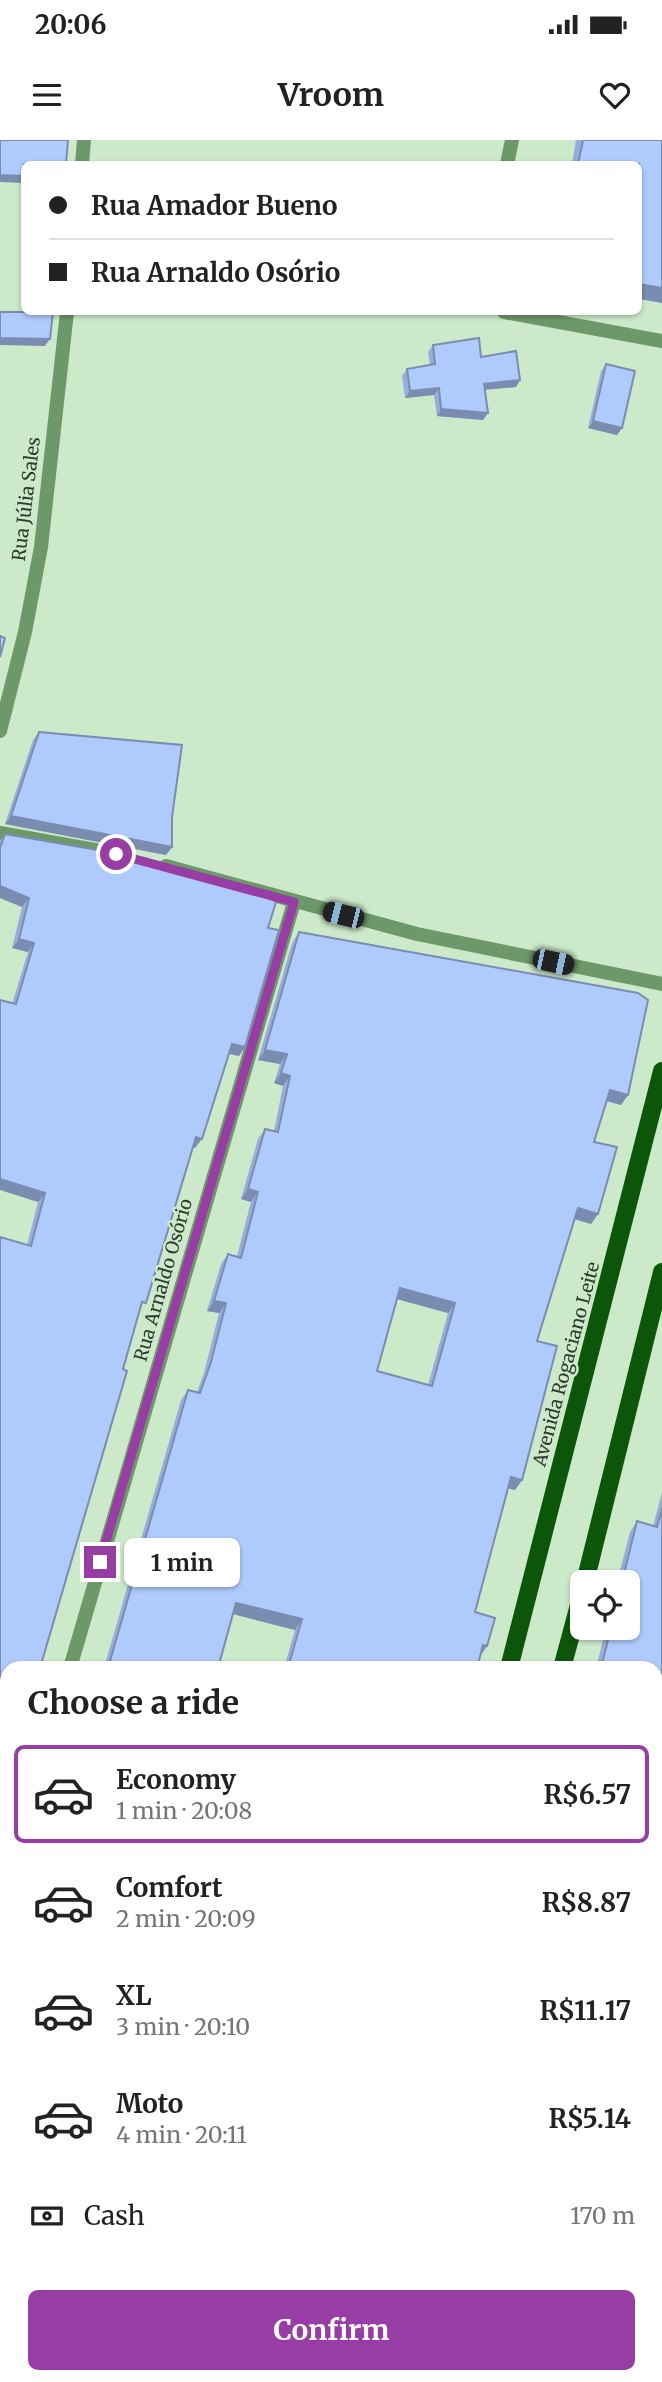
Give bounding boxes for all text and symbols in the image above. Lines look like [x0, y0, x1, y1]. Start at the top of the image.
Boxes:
text: 20:06 [35, 8, 106, 41]
text: Vroom [278, 75, 384, 115]
icon: menu [28, 76, 66, 114]
icon: heart [596, 76, 634, 114]
text: Rua Amador Bueno [91, 189, 338, 222]
text: Rua Arnaldo Osório [91, 256, 340, 289]
street label: Rua Júlia Sales [7, 436, 45, 562]
route start [100, 838, 132, 870]
car [321, 900, 366, 930]
car [531, 947, 576, 977]
street label: Rua Arnaldo Osório [129, 1196, 197, 1364]
street label: Avenida Rogaciano Leite [527, 1259, 604, 1470]
callout: 1 min [124, 1538, 240, 1586]
route end [84, 1546, 116, 1578]
text: 1 min [151, 1548, 213, 1577]
map controls [570, 1570, 640, 1640]
button: locate [570, 1570, 640, 1640]
text: Choose a ride [28, 1683, 239, 1723]
icon: car [32, 1763, 95, 1826]
text: Economy [116, 1763, 236, 1796]
text: R$6.57 [544, 1778, 631, 1811]
text: 1 min · 20:08 [116, 1796, 252, 1825]
icon: car [32, 1871, 95, 1934]
text: Comfort [116, 1871, 222, 1904]
text: R$8.87 [542, 1886, 631, 1919]
text: 2 min · 20:09 [116, 1904, 256, 1933]
icon: car [32, 1979, 95, 2042]
text: XL [116, 1979, 152, 2012]
text: R$11.17 [540, 1994, 631, 2027]
text: 3 min · 20:10 [116, 2012, 250, 2041]
icon: car [32, 2087, 95, 2150]
text: Moto [116, 2087, 183, 2120]
text: R$5.14 [548, 2102, 631, 2135]
text: 4 min · 20:11 [116, 2120, 247, 2149]
icon: cash [28, 2197, 66, 2235]
text: Cash [84, 2199, 145, 2232]
text: 170 m [570, 2201, 635, 2230]
button: Confirm [28, 2290, 635, 2370]

